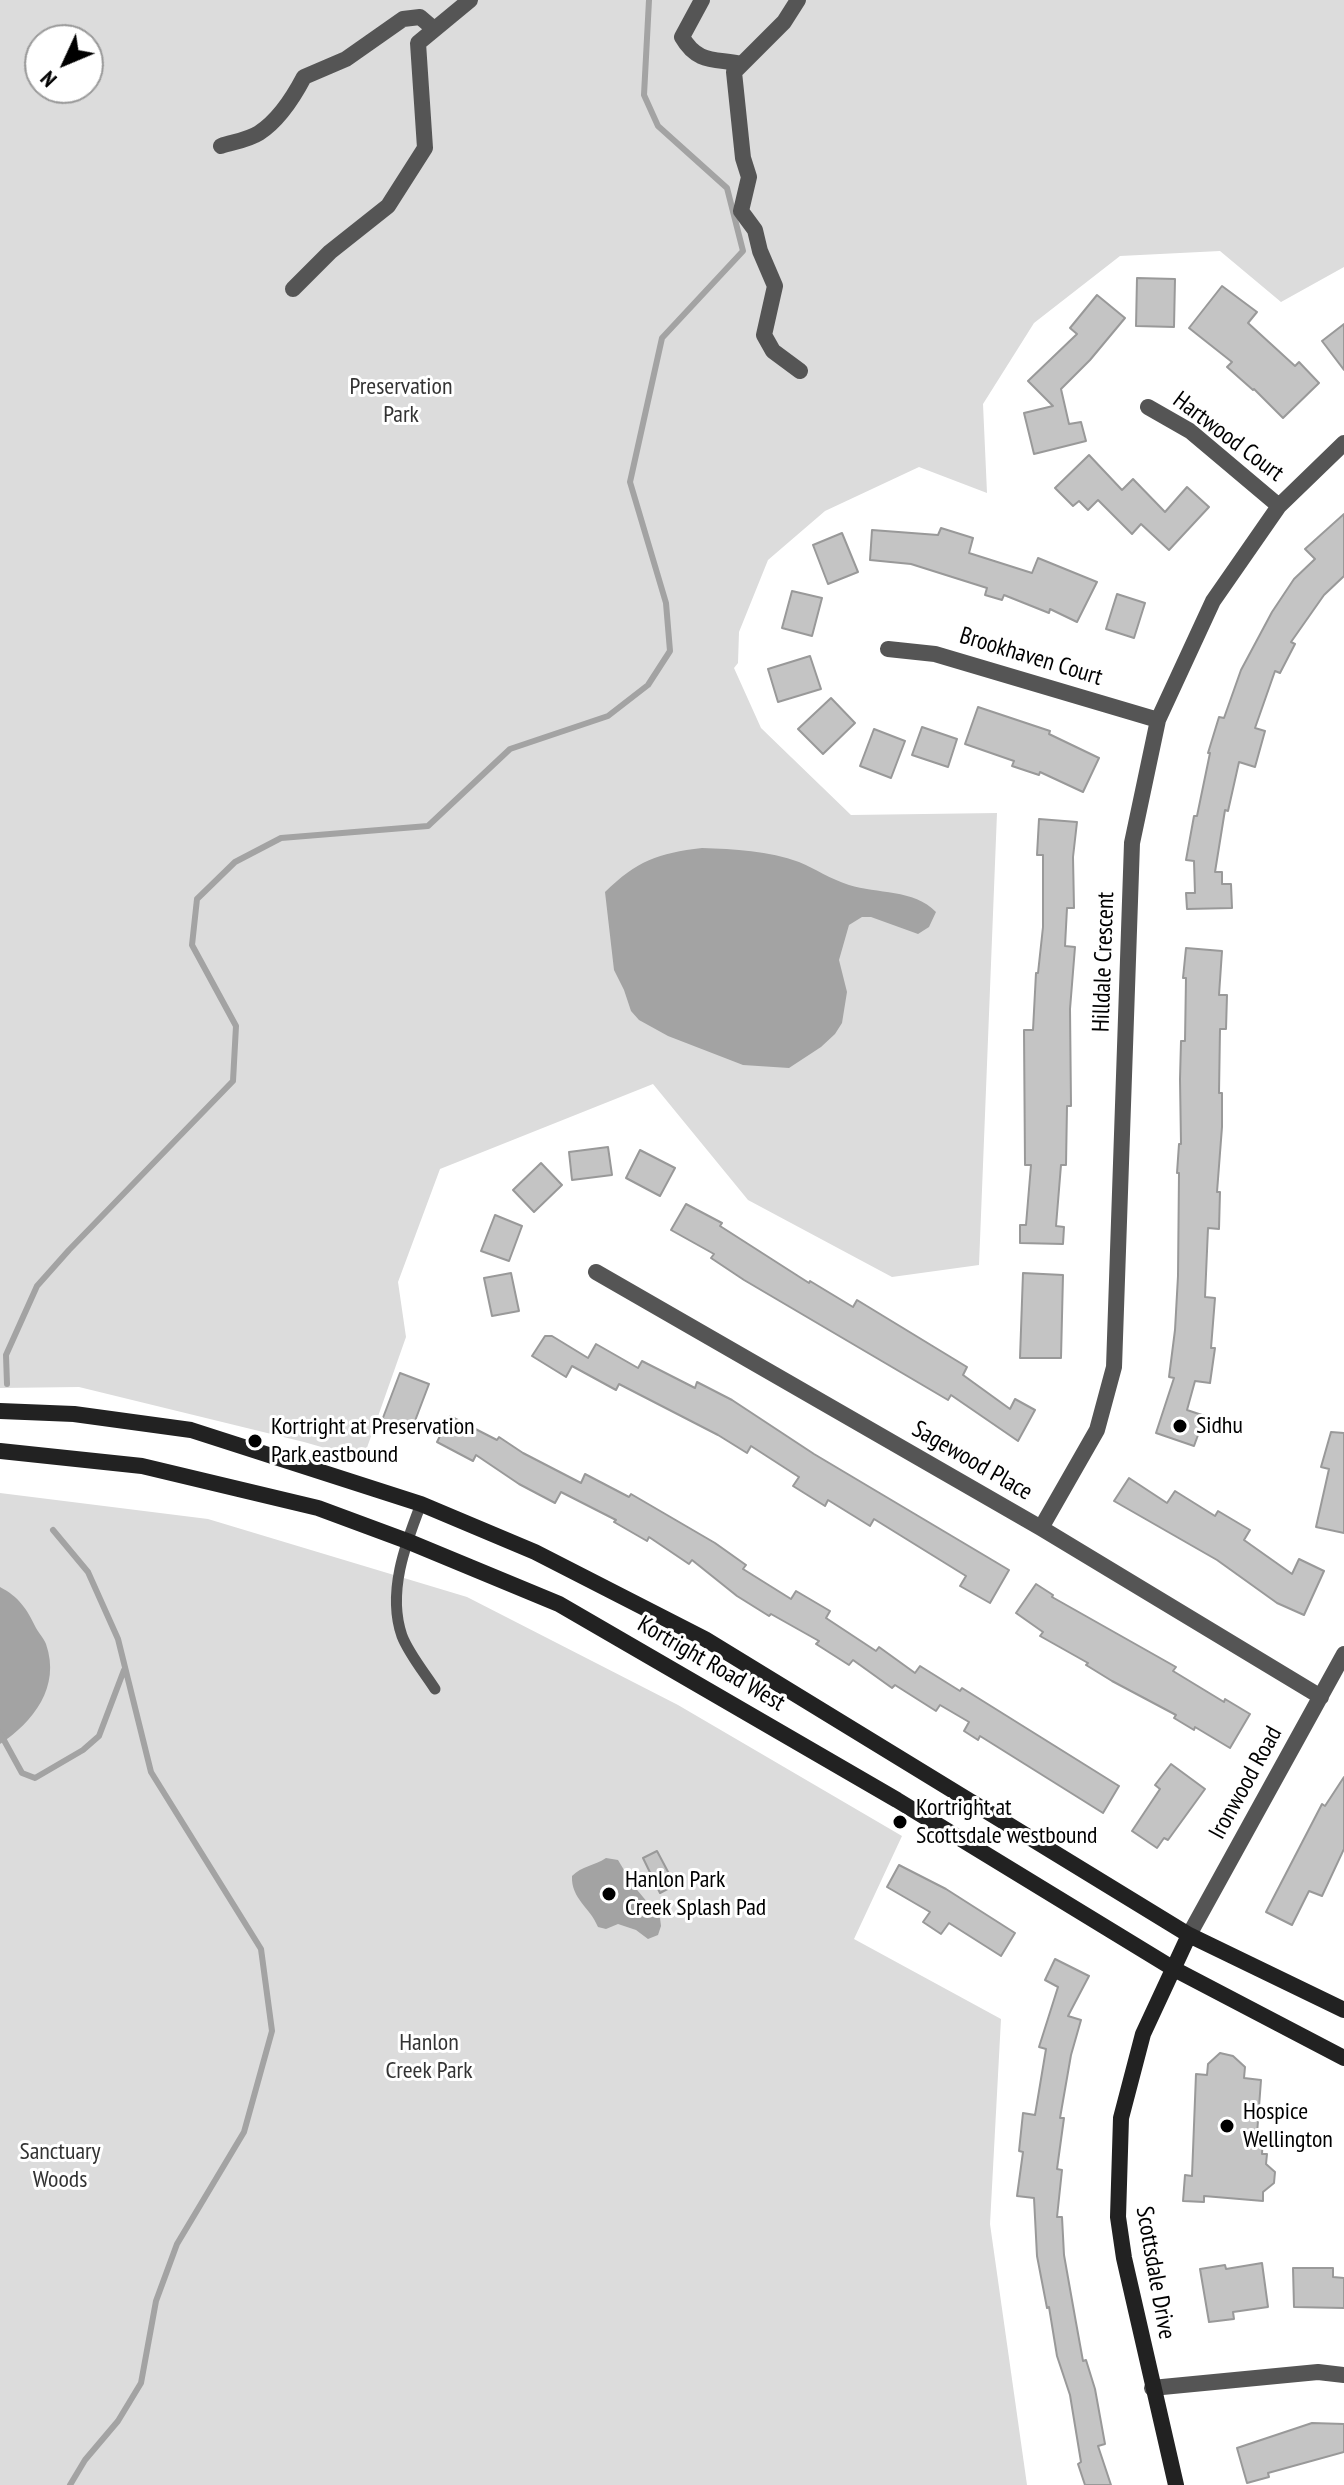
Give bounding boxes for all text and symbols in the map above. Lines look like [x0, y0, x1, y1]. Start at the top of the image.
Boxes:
north arrow [24, 24, 104, 104]
text: N [34, 65, 62, 93]
park label: Preservation Park [350, 373, 452, 429]
street label: Hartwood Court [1167, 386, 1289, 488]
street label: Brookhaven Court [956, 622, 1106, 692]
street label: Hilldale Crescent [1087, 891, 1121, 1033]
place label: Sidhu [1196, 1412, 1243, 1440]
place label: Kortright at Preservation Park eastbound [271, 1413, 475, 1469]
street label: Sagewood Place [907, 1415, 1037, 1507]
marker: Sidhu [1171, 1417, 1189, 1435]
marker: Kortright at Preservation Park eastbound [246, 1432, 264, 1450]
street label: Kortright Road West [632, 1610, 790, 1718]
street label: Ironwood Road [1203, 1722, 1289, 1844]
place label: Kortright at Scottsdale westbound [916, 1794, 1097, 1850]
marker: Kortright at Scottsdale westbound [891, 1813, 909, 1831]
place label: Hanlon Park Creek Splash Pad [625, 1866, 766, 1922]
marker: Hanlon Park Creek Splash Pad [600, 1885, 618, 1903]
park label: Hanlon Creek Park [386, 2029, 472, 2085]
place label: Hospice Wellington [1243, 2098, 1333, 2154]
marker: Hospice Wellington [1218, 2117, 1236, 2135]
park label: Sanctuary Woods [19, 2138, 101, 2194]
street label: Scottsdale Drive [1129, 2204, 1181, 2342]

